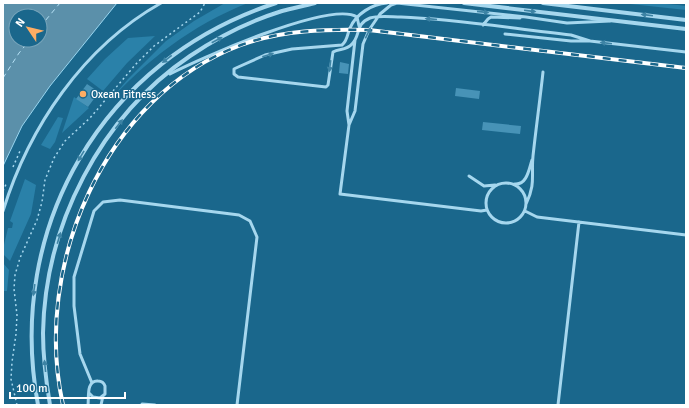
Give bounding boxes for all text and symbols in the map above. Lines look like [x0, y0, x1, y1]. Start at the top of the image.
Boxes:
north arrow [8, 8, 48, 48]
one-way arrow [524, 8, 536, 14]
one-way arrow [477, 9, 489, 15]
one-way arrow [641, 12, 653, 18]
one-way arrow [425, 15, 437, 22]
text: N [13, 16, 28, 29]
one-way arrow [365, 28, 371, 39]
one-way arrow [211, 37, 223, 43]
one-way arrow [599, 40, 612, 46]
one-way arrow [262, 52, 274, 58]
one-way arrow [162, 55, 173, 64]
one-way arrow [327, 60, 334, 72]
place label: Oxean Fitness [91, 88, 156, 101]
marker: Oxean Fitness [78, 89, 88, 99]
one-way arrow [114, 118, 123, 129]
one-way arrow [78, 150, 85, 162]
one-way arrow [56, 232, 62, 244]
one-way arrow [31, 284, 37, 297]
one-way arrow [42, 360, 48, 372]
scale bar [10, 374, 125, 400]
text: 100 m [16, 381, 48, 396]

